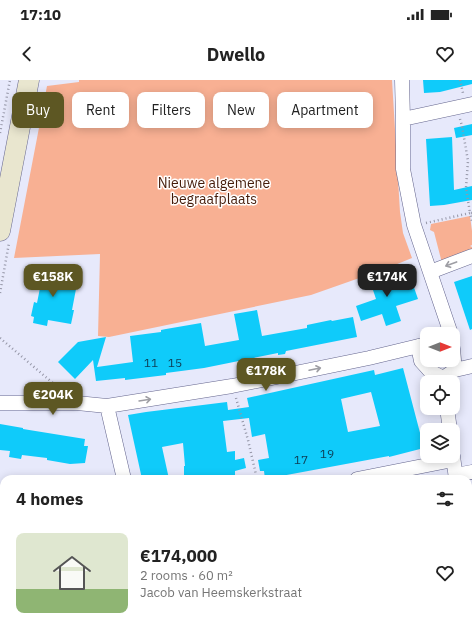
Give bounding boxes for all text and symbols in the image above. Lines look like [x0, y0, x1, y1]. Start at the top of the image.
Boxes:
text: 17:10 [20, 5, 61, 24]
icon: back [16, 43, 38, 65]
text: Dwello [207, 43, 265, 66]
icon: heart [434, 43, 456, 65]
chip: Buy [12, 92, 64, 128]
chip: Rent [72, 92, 129, 128]
chip: Filters [137, 92, 205, 128]
chip: New [213, 92, 269, 128]
chip: Apartment [277, 92, 373, 128]
park label: Nieuwe algemene begraafplaats [158, 174, 271, 208]
one-way arrow [444, 261, 457, 268]
pin: €158K [25, 264, 81, 298]
pin: €174K [359, 264, 415, 298]
text: €158K [33, 268, 73, 285]
text: €174K [367, 268, 407, 285]
north arrow [420, 327, 460, 367]
map controls [420, 327, 460, 463]
house number: 11 [144, 355, 158, 370]
house number: 15 [168, 355, 182, 370]
pin: €178K [238, 358, 294, 392]
text: €178K [246, 362, 286, 379]
one-way arrow [308, 364, 321, 372]
button: locate [420, 375, 460, 415]
pin: €204K [25, 382, 81, 416]
text: €204K [33, 386, 73, 403]
one-way arrow [138, 396, 151, 404]
button: layers [420, 423, 460, 463]
house number: 19 [320, 446, 334, 461]
house number: 17 [294, 452, 308, 467]
text: 4 homes [16, 488, 83, 510]
icon: filters [434, 488, 456, 510]
text: €174,000 [140, 545, 217, 567]
icon: home [48, 549, 96, 597]
icon: heart [434, 562, 456, 584]
text: 2 rooms · 60 m² [140, 567, 233, 584]
text: Jacob van Heemskerkstraat [140, 584, 302, 601]

